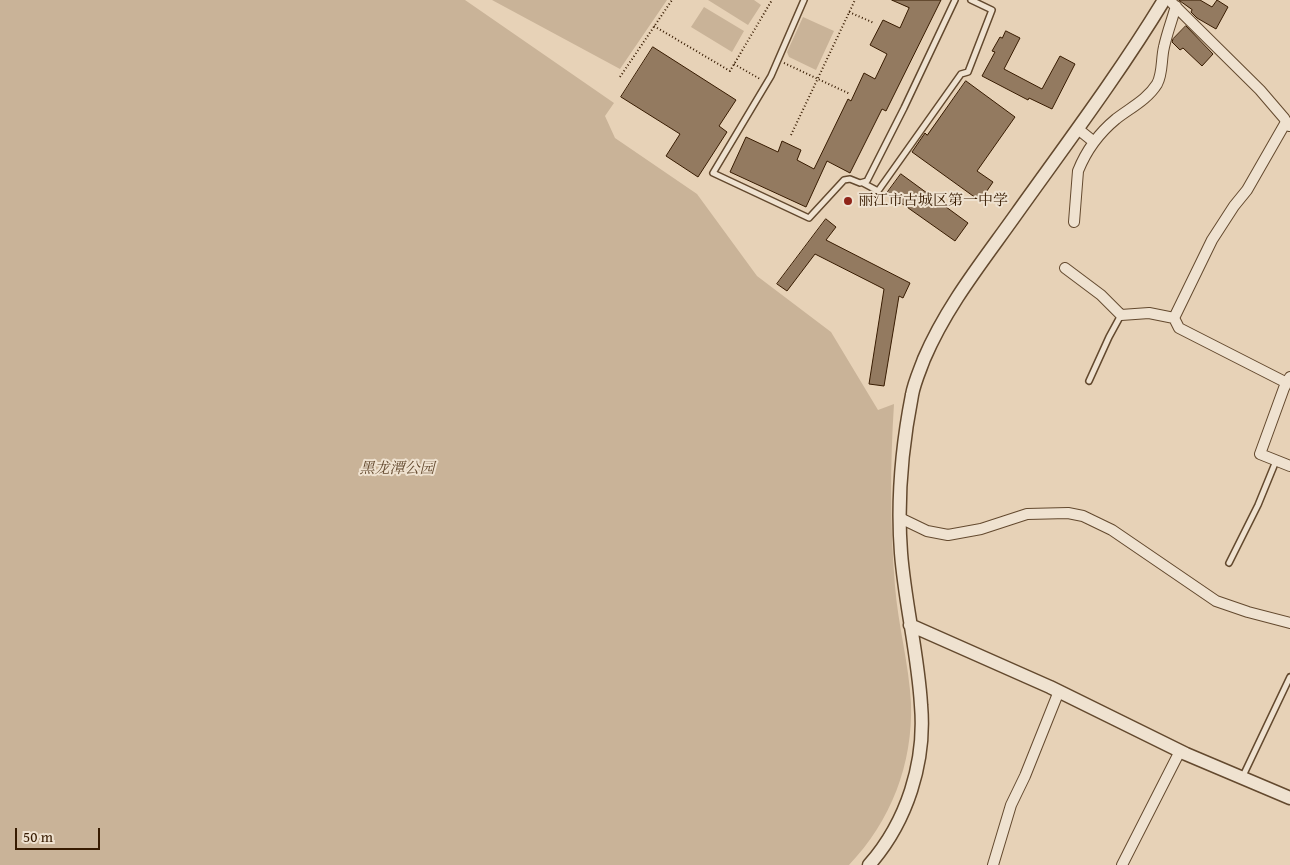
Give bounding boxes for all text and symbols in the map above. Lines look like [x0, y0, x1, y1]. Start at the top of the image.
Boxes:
place label: 丽江市古城区第一中学 [858, 192, 1008, 210]
marker: 丽江市古城区第一中学 [842, 195, 854, 207]
park label: 黑龙潭公园 [360, 460, 434, 478]
scale bar [18, 818, 102, 850]
text: 50 m [23, 826, 53, 847]

